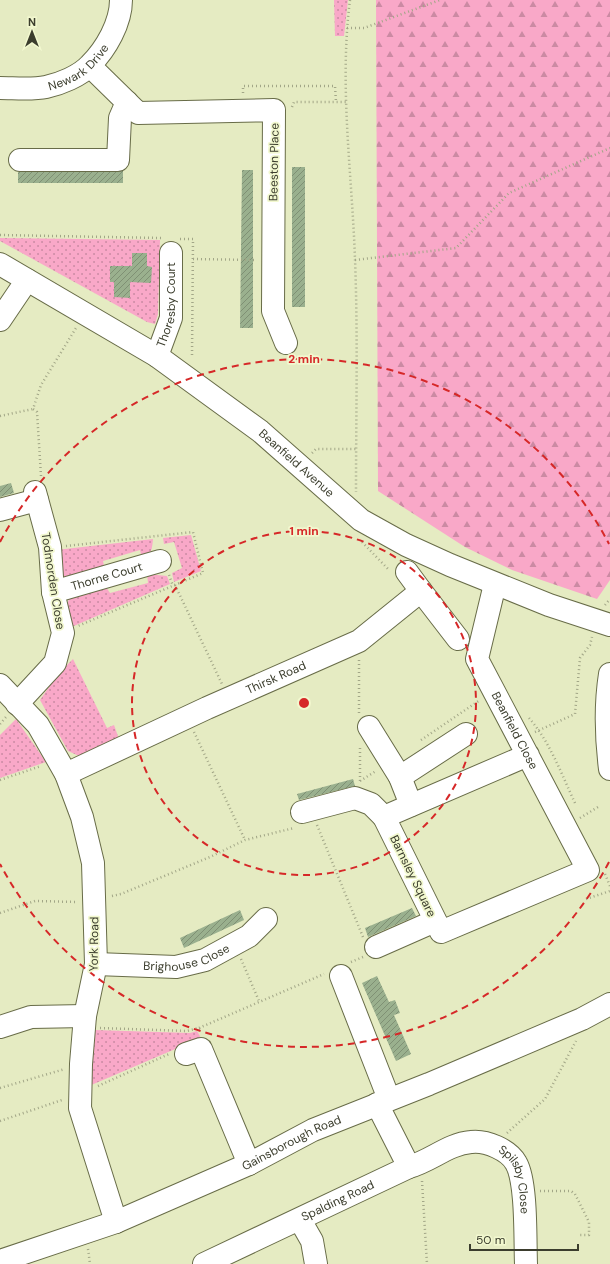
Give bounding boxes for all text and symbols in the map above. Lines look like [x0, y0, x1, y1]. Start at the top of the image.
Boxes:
north arrow [12, 12, 52, 52]
text: N [28, 15, 36, 29]
street label: Newark Drive [46, 41, 113, 94]
street label: Beeston Place [265, 123, 283, 201]
street label: Thoresby Court [153, 262, 179, 350]
text: 2 min [288, 351, 320, 367]
street label: Beanfield Avenue [255, 426, 338, 501]
text: 1 min [289, 523, 319, 539]
street label: Todmorden Close [37, 531, 69, 631]
street label: Thorne Court [69, 558, 145, 594]
street label: Thirsk Road [243, 657, 309, 698]
street label: Beanfield Close [488, 689, 542, 772]
centre of rings [297, 696, 311, 710]
street label: Barnsley Square [386, 832, 440, 920]
street label: York Road [86, 917, 102, 971]
street label: Brighouse Close [143, 940, 233, 975]
street label: Gainsborough Road [239, 1112, 343, 1174]
street label: Spilsby Close [496, 1142, 533, 1214]
street label: Spalding Road [299, 1177, 377, 1225]
scale bar [470, 1226, 578, 1252]
text: 50 m [476, 1232, 505, 1248]

